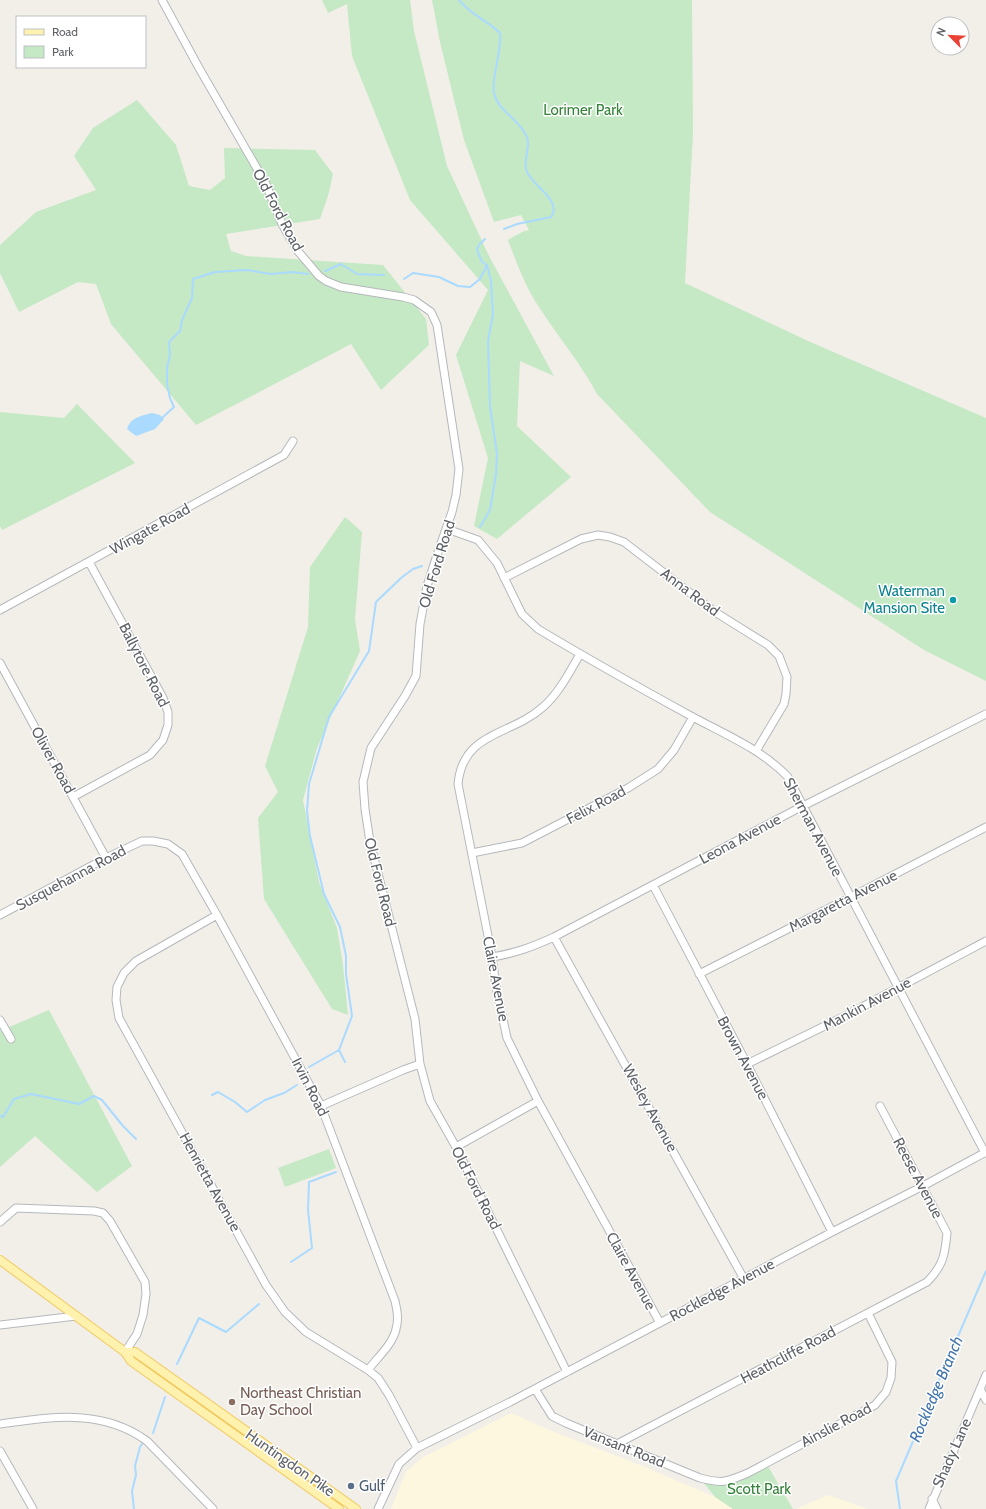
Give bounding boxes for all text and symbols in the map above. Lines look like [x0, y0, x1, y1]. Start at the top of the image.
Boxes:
legend [16, 16, 146, 68]
north arrow [930, 16, 970, 56]
text: Road [52, 24, 78, 39]
text: N [933, 26, 949, 38]
text: Park [52, 44, 74, 59]
park label: Lorimer Park [543, 101, 623, 119]
street label: Old Ford Road [249, 166, 307, 254]
street label: Wingate Road [107, 500, 193, 558]
street label: Old Ford Road [415, 518, 459, 610]
street label: Anna Road [657, 564, 723, 620]
place label: Waterman Mansion Site [863, 582, 945, 617]
marker: Waterman Mansion Site [948, 595, 958, 605]
street label: Ballytore Road [115, 620, 173, 710]
street label: Oliver Road [27, 723, 79, 797]
street label: Sherman Avenue [779, 775, 847, 880]
street label: Felix Road [563, 782, 629, 828]
street label: Leona Avenue [696, 810, 784, 868]
street label: Old Ford Road [360, 836, 400, 928]
street label: Susquehanna Road [13, 841, 129, 915]
street label: Margaretta Avenue [786, 866, 900, 936]
street label: Claire Avenue [479, 935, 513, 1023]
street label: Mankin Avenue [820, 973, 914, 1035]
street label: Brown Avenue [714, 1013, 773, 1103]
street label: Irvin Road [288, 1055, 332, 1119]
street label: Wesley Avenue [619, 1061, 682, 1155]
street label: Henrietta Avenue [175, 1129, 245, 1235]
street label: Reese Avenue [889, 1135, 947, 1222]
street label: Old Ford Road [447, 1143, 505, 1233]
street label: Claire Avenue [602, 1229, 660, 1313]
street label: Rockledge Avenue [667, 1255, 778, 1325]
street label: Heathcliffe Road [737, 1322, 839, 1388]
water label: Rockledge Branch [905, 1333, 967, 1445]
place label: Northeast Christian Day School [240, 1384, 361, 1419]
marker: Northeast Christian Day School [227, 1397, 237, 1407]
street label: Ainslie Road [798, 1399, 874, 1451]
street label: Shady Lane [929, 1415, 975, 1490]
street label: Vansant Road [580, 1422, 668, 1472]
street label: Huntingdon Pike [242, 1426, 338, 1501]
place label: Gulf [359, 1477, 385, 1495]
park label: Scott Park [727, 1480, 791, 1498]
marker: Gulf [346, 1481, 356, 1491]

